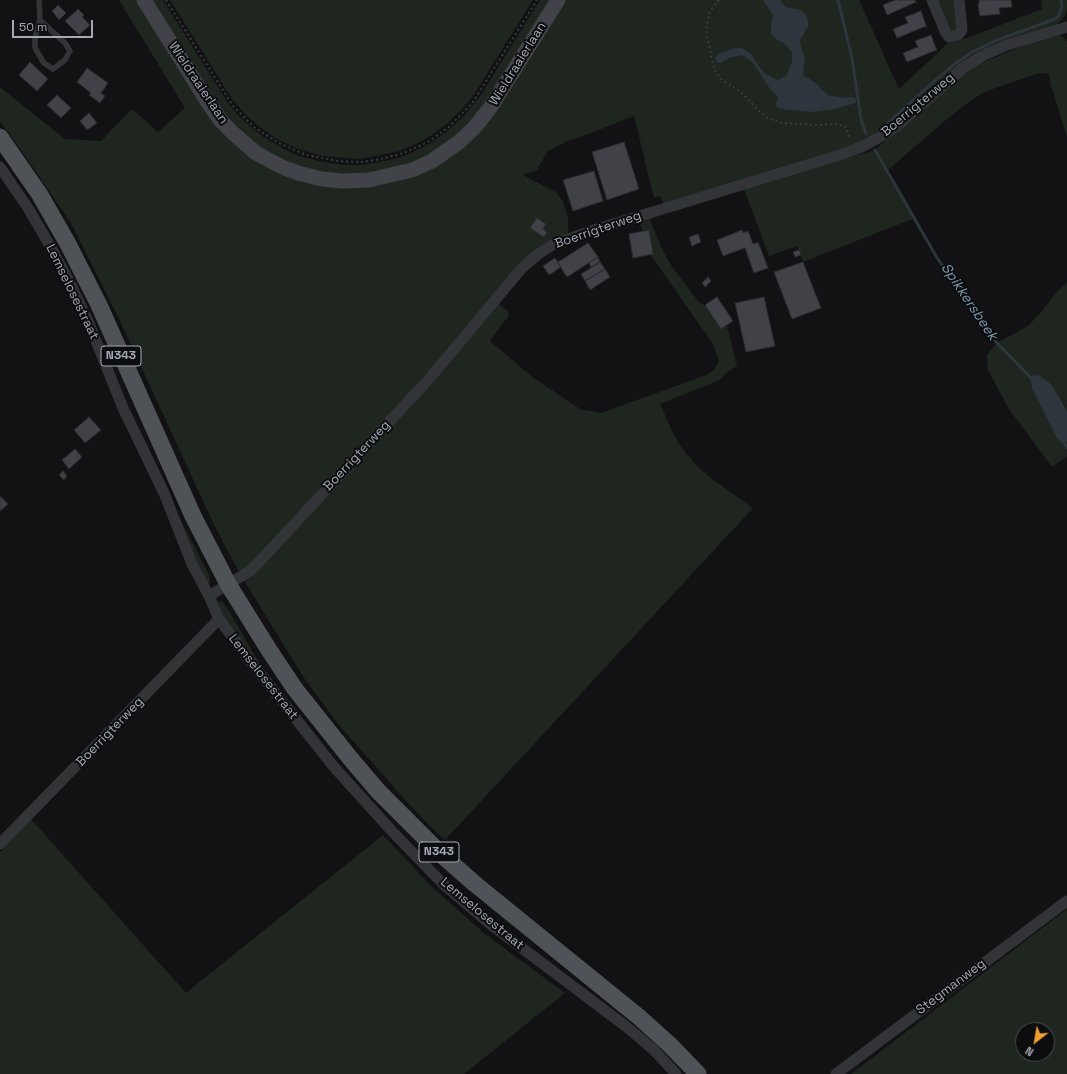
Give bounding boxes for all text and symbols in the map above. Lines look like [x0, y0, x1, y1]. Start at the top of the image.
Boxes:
scale bar [14, 12, 95, 38]
text: 50 m [19, 19, 47, 35]
street label: Wieldraaierlaan [486, 19, 550, 109]
street label: Wieldraaierlaan [165, 39, 231, 127]
street label: Boerrigterweg [878, 70, 958, 140]
street label: Boerrigterweg [553, 208, 643, 252]
street label: Lemselosestraat [42, 242, 102, 342]
water label: Spikkersbeek [937, 260, 1001, 344]
road number: N343 [101, 346, 141, 366]
street label: Boerrigterweg [320, 418, 394, 494]
street label: Lemselosestraat [225, 631, 301, 723]
street label: Boerrigterweg [73, 694, 147, 770]
road number: N343 [419, 842, 459, 862]
street label: Lemselosestraat [437, 875, 527, 953]
street label: Stegmanweg [913, 956, 989, 1018]
north arrow [1015, 1022, 1055, 1062]
text: N [1023, 1044, 1036, 1059]

